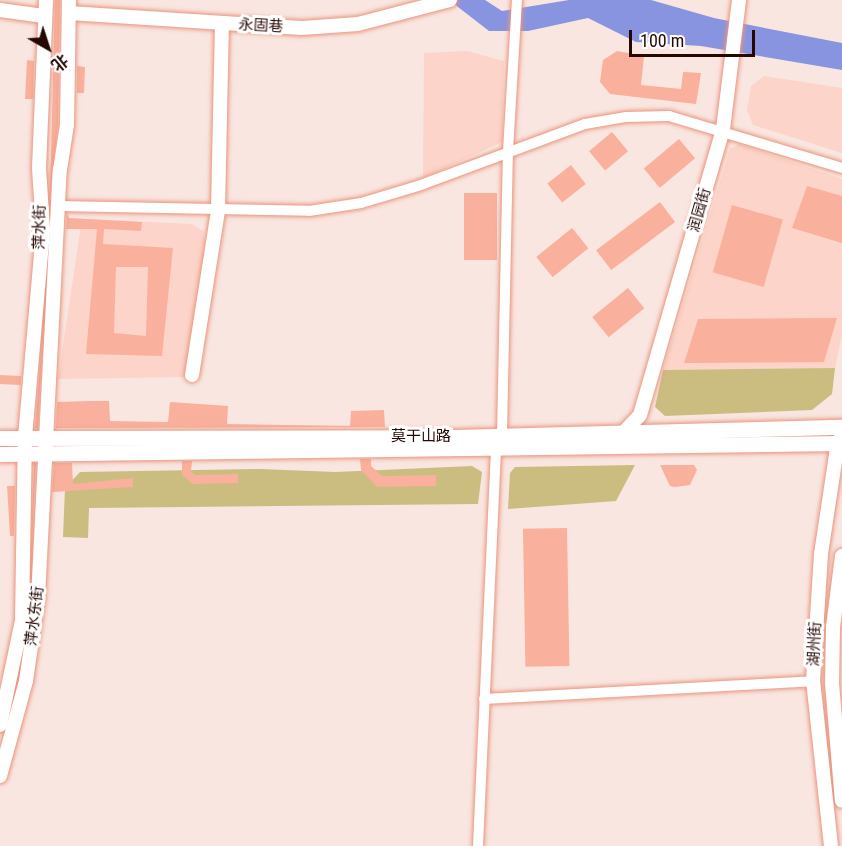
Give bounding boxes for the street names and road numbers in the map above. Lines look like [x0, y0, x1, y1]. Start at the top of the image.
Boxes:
street label: 永固巷 [238, 16, 284, 36]
street label: 润园街 [685, 186, 715, 234]
street label: 萍水街 [31, 204, 49, 250]
street label: 莫干山路 [391, 428, 451, 446]
street label: 萍水东街 [22, 585, 48, 647]
street label: 湖州街 [805, 621, 825, 667]

